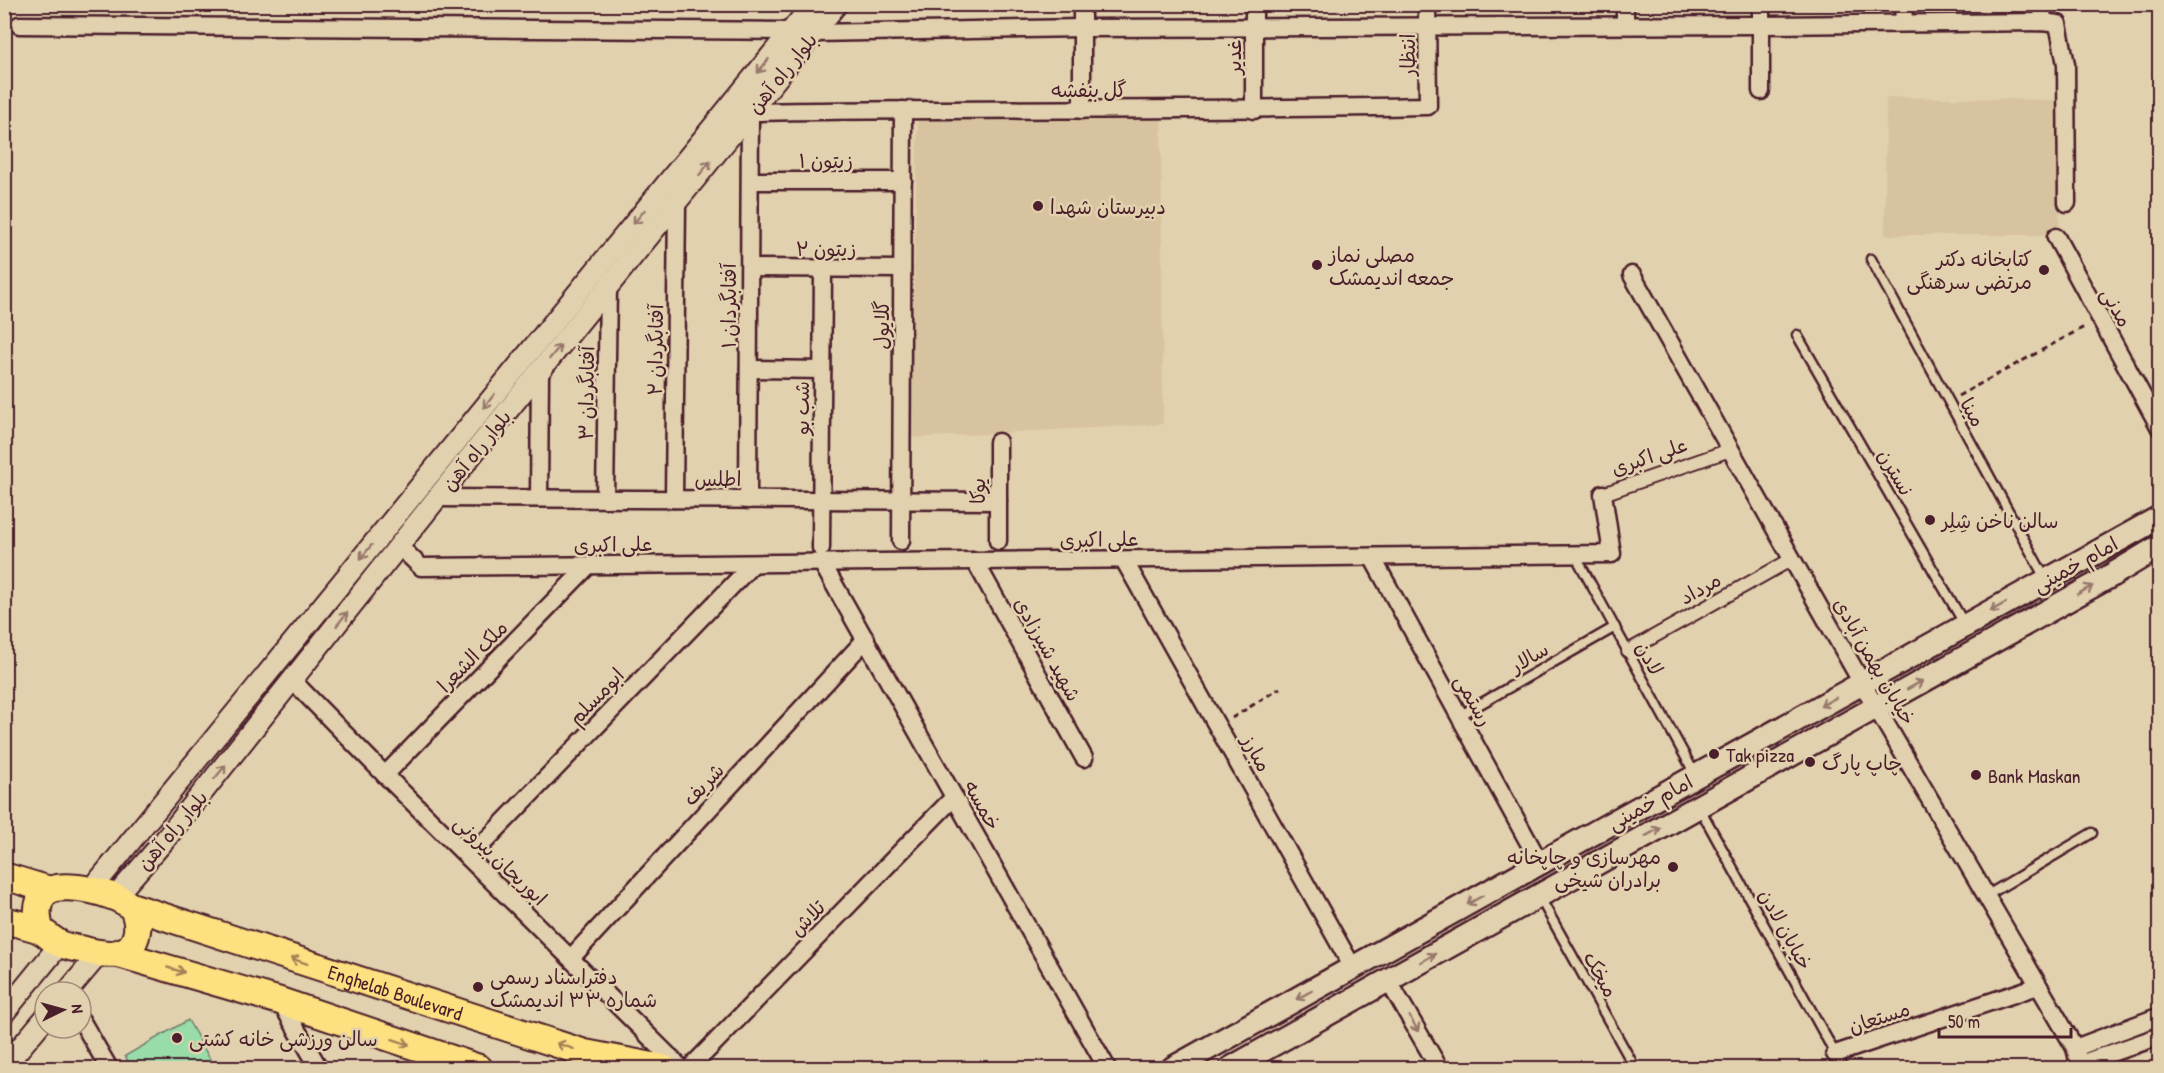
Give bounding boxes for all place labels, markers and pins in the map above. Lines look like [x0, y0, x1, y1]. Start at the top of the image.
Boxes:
place label: دبیرستان شهدا [1050, 193, 1166, 220]
marker: دبیرستان شهدا [1031, 199, 1045, 213]
place label: مصلی نماز جمعه اندیمشک [1327, 241, 1454, 291]
place label: کتابخانه دکتر مرتضی سرهنگی [1906, 245, 2032, 295]
marker: مصلی نماز جمعه اندیمشک [1310, 258, 1324, 272]
marker: کتابخانه دکتر مرتضی سرهنگی [2037, 263, 2051, 277]
place label: سالن ناخن شِلِر [1940, 507, 2059, 534]
marker: سالن ناخن شِلِر [1923, 513, 1937, 527]
place label: Tak pizza [1726, 741, 1794, 768]
marker: Tak pizza [1707, 747, 1721, 761]
place label: چاپ پارگ [1822, 749, 1902, 776]
marker: چاپ پارگ [1803, 755, 1817, 769]
place label: Bank Maskan [1988, 762, 2081, 789]
marker: Bank Maskan [1969, 768, 1983, 782]
place label: مهرسازی و چاپخانه برادران شیخی [1507, 843, 1661, 893]
marker: مهرسازی و چاپخانه برادران شیخی [1666, 860, 1680, 874]
place label: دفتراسناد رسمی شماره ۳۳ اندیمشک [490, 963, 657, 1013]
marker: دفتراسناد رسمی شماره ۳۳ اندیمشک [471, 980, 485, 994]
place label: سالن ورزشی خانه کشتی [189, 1025, 378, 1052]
marker: سالن ورزشی خانه کشتی [170, 1031, 184, 1045]

